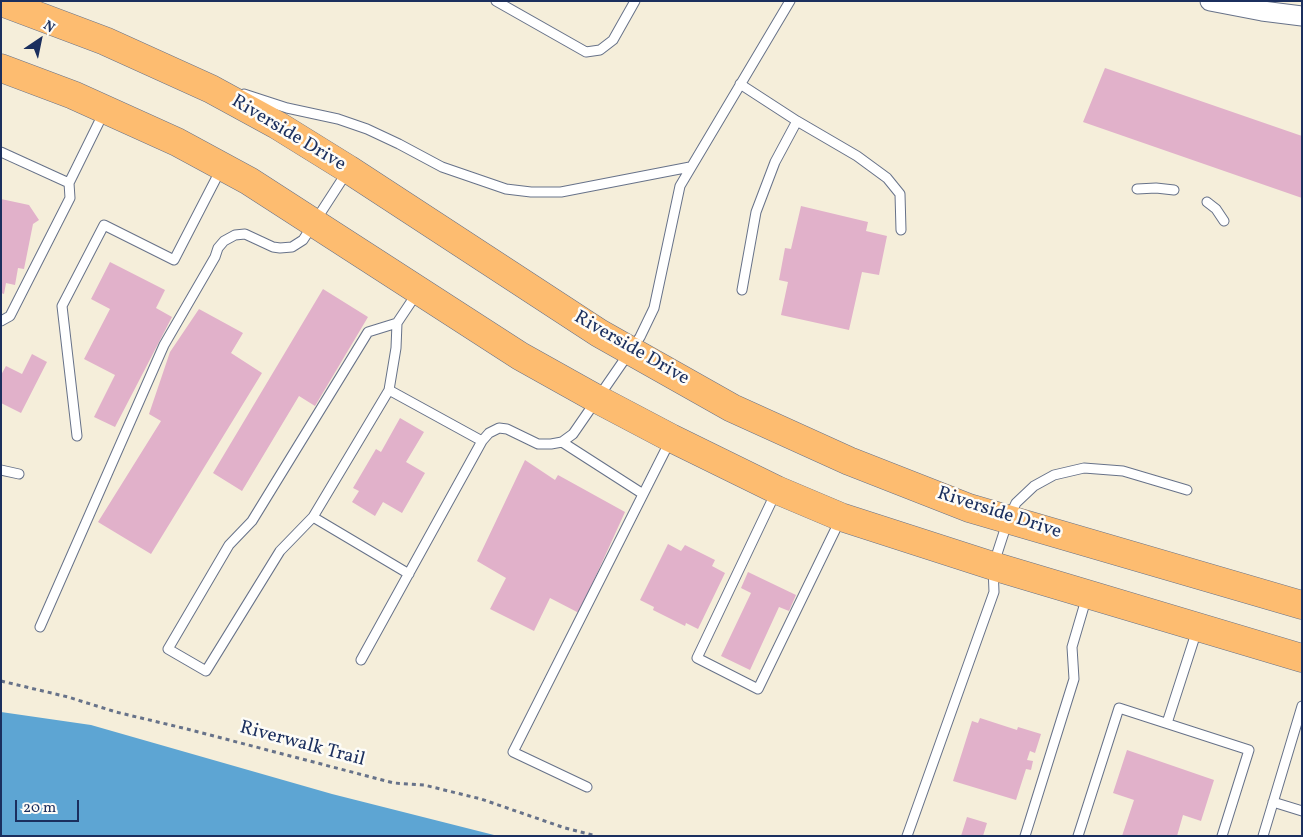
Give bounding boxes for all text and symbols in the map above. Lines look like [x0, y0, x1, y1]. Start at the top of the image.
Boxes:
north arrow [15, 15, 65, 65]
text: N [39, 16, 58, 38]
street label: Riverside Drive [227, 91, 349, 177]
street label: Riverside Drive [569, 307, 693, 391]
street label: Riverside Drive [934, 483, 1064, 545]
street label: Riverwalk Trail [237, 717, 367, 773]
scale bar [18, 790, 81, 822]
text: 20 m [23, 798, 56, 819]

